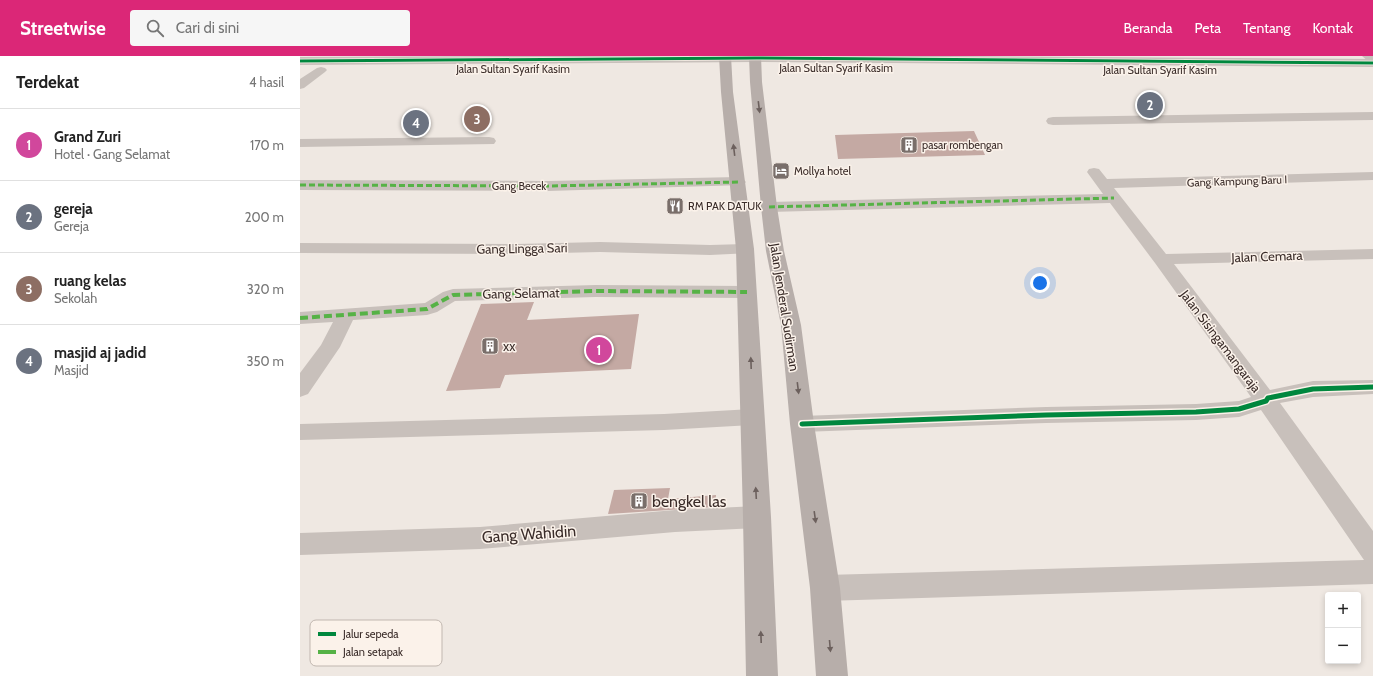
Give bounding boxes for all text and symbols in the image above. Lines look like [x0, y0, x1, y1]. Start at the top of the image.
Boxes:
search box [130, 10, 410, 46]
text: Streetwise [20, 17, 106, 40]
icon: search [144, 17, 166, 39]
text: Cari di sini [176, 19, 239, 37]
text: Beranda [1124, 19, 1173, 37]
text: Peta [1195, 19, 1221, 37]
text: Tentang [1243, 19, 1290, 37]
text: Kontak [1312, 19, 1353, 37]
street label: Jalan Sultan Syarif Kasim [778, 61, 893, 75]
street label: Jalan Sultan Syarif Kasim [455, 62, 570, 76]
street label: Jalan Sultan Syarif Kasim [1102, 63, 1217, 77]
text: Terdekat [16, 72, 79, 92]
text: 4 hasil [249, 74, 284, 90]
pin: 2 [1137, 90, 1163, 120]
one-way arrow [755, 101, 762, 113]
pin: 3 [464, 104, 490, 134]
pin: 4 [403, 108, 429, 138]
text: Grand Zuri [54, 128, 121, 146]
building icon: pasar rombengan [899, 135, 919, 155]
text: 1 [27, 137, 31, 153]
text: 170 m [250, 137, 284, 153]
place label: pasar rombengan [922, 138, 1003, 152]
one-way arrow [731, 144, 737, 156]
text: Hotel · Gang Selamat [54, 146, 170, 162]
hotel icon: Mollya hotel [771, 161, 791, 181]
place label: Mollya hotel [794, 164, 851, 178]
street label: Gang Kampung Baru I [1187, 172, 1287, 190]
street label: Gang Becek [492, 179, 546, 193]
restaurant icon: RM PAK DATUK [665, 196, 685, 216]
place label: RM PAK DATUK [688, 199, 762, 213]
text: gereja [54, 200, 93, 218]
text: 2 [26, 209, 32, 225]
text: 200 m [245, 209, 284, 225]
text: Gereja [54, 218, 89, 234]
street label: Gang Lingga Sari [476, 239, 568, 257]
street label: Jalan Jenderal Sudirman [767, 241, 803, 372]
street label: Jalan Cemara [1230, 247, 1304, 265]
text: ruang kelas [54, 272, 126, 290]
your location [1030, 273, 1050, 293]
text: 3 [25, 281, 33, 297]
text: 320 m [247, 281, 284, 297]
street label: Gang Selamat [482, 284, 560, 302]
street label: Jalan Sisingamangaraja [1176, 286, 1265, 397]
text: Sekolah [54, 290, 97, 306]
pin: 1 [586, 335, 612, 365]
building icon: xx [480, 336, 500, 356]
place label: xx [503, 338, 516, 354]
text: masjid aj jadid [54, 344, 146, 362]
text: 4 [25, 353, 33, 369]
text: 350 m [247, 353, 284, 369]
one-way arrow [747, 357, 754, 369]
text: Masjid [54, 362, 89, 378]
one-way arrow [795, 382, 801, 394]
one-way arrow [753, 487, 760, 499]
building icon: bengkel las [629, 491, 649, 511]
place label: bengkel las [652, 492, 727, 511]
one-way arrow [812, 511, 818, 523]
street label: Gang Wahidin [481, 521, 577, 547]
map controls [1325, 592, 1361, 664]
button: + [1325, 592, 1361, 628]
legend [310, 620, 442, 666]
text: Jalur sepeda [342, 627, 399, 641]
button: − [1325, 628, 1361, 664]
one-way arrow [758, 630, 764, 643]
one-way arrow [826, 640, 833, 652]
text: Jalan setapak [342, 645, 403, 659]

